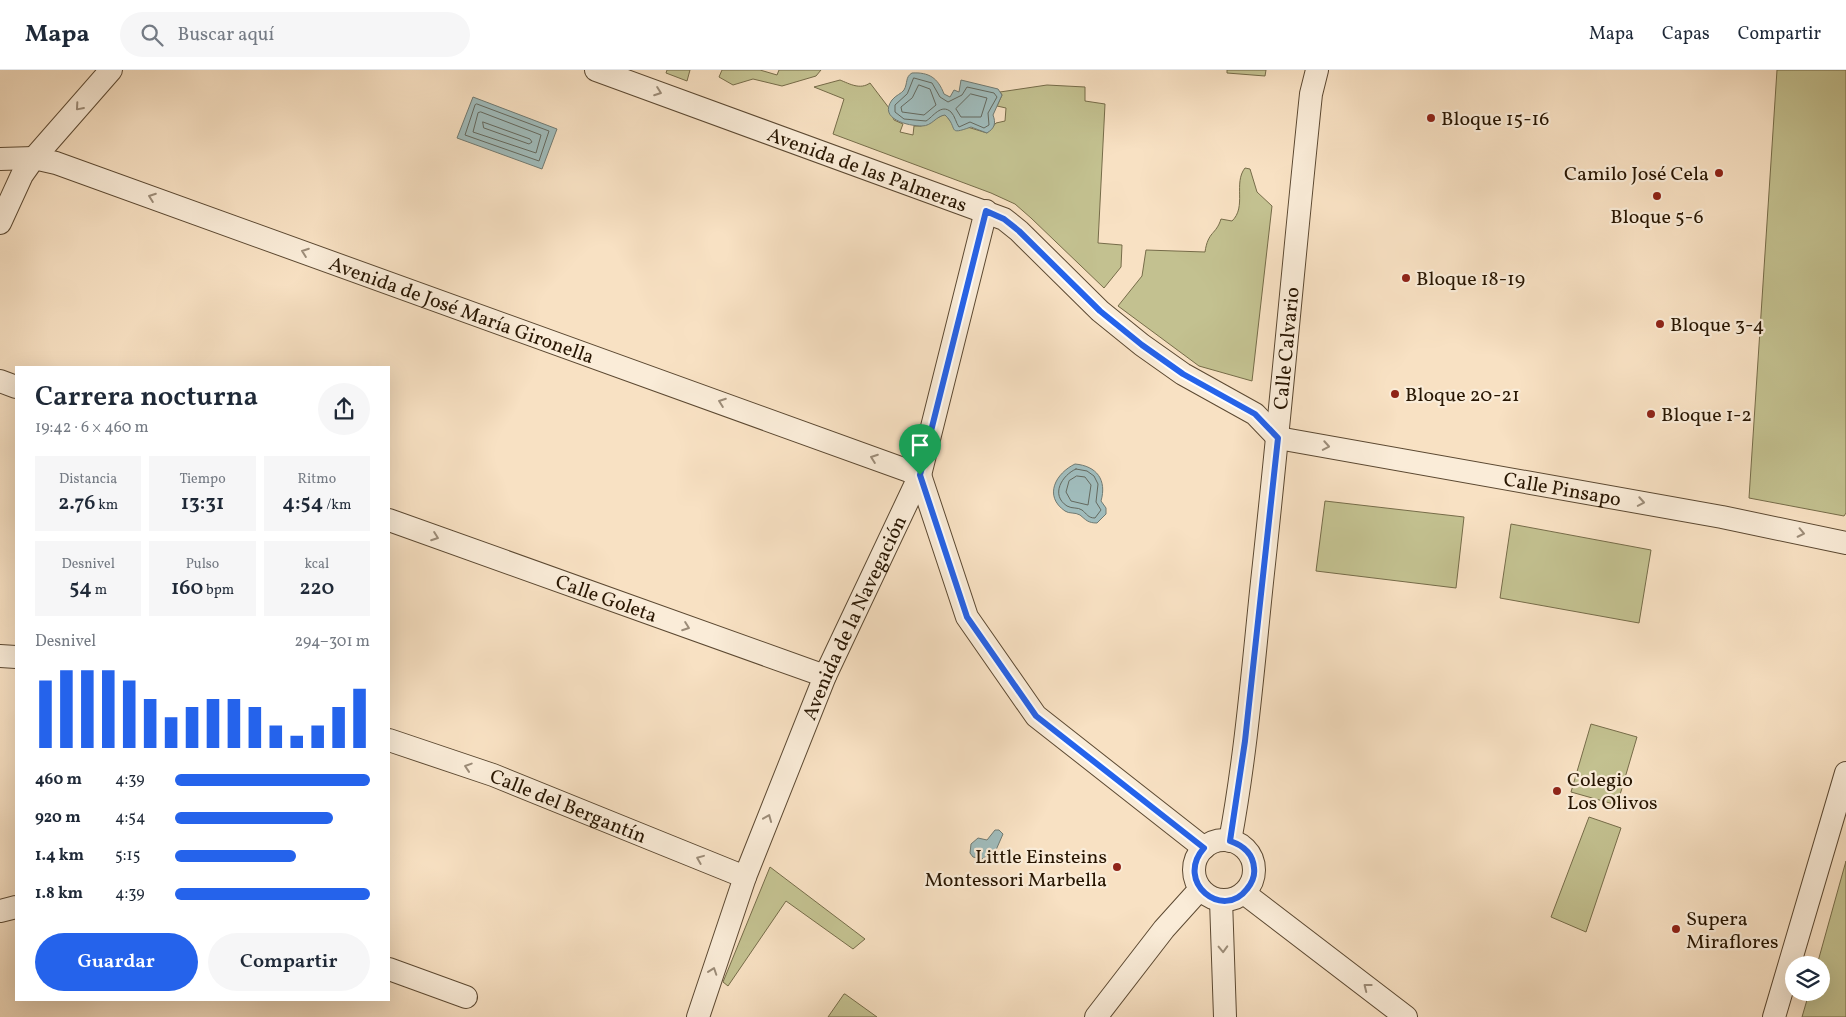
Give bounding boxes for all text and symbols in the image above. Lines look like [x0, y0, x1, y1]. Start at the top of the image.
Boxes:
search box [120, 12, 470, 57]
text: Mapa [25, 18, 90, 52]
icon: search [138, 21, 166, 49]
text: Buscar aquí [178, 22, 274, 48]
text: Mapa [1589, 22, 1634, 47]
text: Capas [1662, 22, 1710, 47]
text: Compartir [1738, 22, 1821, 47]
one-way arrow [653, 86, 662, 96]
one-way arrow [76, 101, 85, 110]
place label: Bloque 15-16 [1441, 106, 1549, 134]
marker: Bloque 15-16 [1425, 112, 1437, 124]
street label: Avenida de las Palmeras [763, 122, 971, 220]
place label: Camilo José Cela [1564, 161, 1709, 189]
marker: Camilo José Cela [1713, 167, 1725, 179]
marker: Bloque 5-6 [1651, 190, 1663, 202]
one-way arrow [149, 193, 157, 203]
place label: Bloque 5-6 [1610, 204, 1704, 232]
one-way arrow [301, 248, 310, 258]
street label: Avenida de José María Gironella [325, 251, 598, 372]
place label: Bloque 18-19 [1416, 266, 1525, 294]
marker: Bloque 18-19 [1400, 272, 1412, 284]
street label: Calle Calvario [1268, 286, 1308, 411]
place label: Bloque 3-4 [1670, 312, 1764, 340]
marker: Bloque 3-4 [1654, 318, 1666, 330]
text: Carrera nocturna [35, 378, 258, 417]
place label: Bloque 20-21 [1405, 382, 1520, 410]
button: share [318, 383, 370, 435]
marker: Bloque 20-21 [1389, 388, 1401, 400]
one-way arrow [718, 398, 726, 408]
place label: Bloque 1-2 [1661, 402, 1752, 430]
marker: Bloque 1-2 [1645, 408, 1657, 420]
text: 19:42 · 6 × 460 m [35, 417, 149, 439]
pin [899, 424, 941, 475]
icon: arrive [906, 431, 934, 459]
one-way arrow [1322, 440, 1331, 451]
one-way arrow [870, 454, 879, 464]
street label: Calle Pinsapo [1501, 466, 1623, 515]
text: Distancia [59, 470, 117, 489]
text: Tiempo [179, 470, 226, 489]
text: Ritmo [298, 470, 336, 489]
text: 2.76 [58, 489, 95, 518]
text: 13:31 [181, 489, 224, 518]
text: 4:54 [282, 489, 323, 518]
text: km [95, 496, 118, 515]
text: /km [323, 496, 351, 515]
one-way arrow [1637, 497, 1646, 507]
street label: Avenida de la Navegación [797, 511, 915, 725]
one-way arrow [1796, 528, 1805, 538]
one-way arrow [430, 531, 438, 541]
text: Desnivel [61, 555, 115, 574]
text: Pulso [186, 555, 219, 574]
text: kcal [304, 555, 329, 574]
street label: Calle Goleta [551, 569, 660, 631]
text: 54 [69, 574, 92, 603]
text: 160 [171, 574, 203, 603]
text: 220 [299, 574, 334, 603]
text: m [92, 581, 107, 600]
text: bpm [203, 581, 234, 600]
one-way arrow [682, 621, 690, 631]
text: Desnivel [35, 631, 96, 653]
text: 294–301 m [295, 631, 370, 653]
one-way arrow [464, 763, 472, 773]
street label: Calle del Bergantín [485, 763, 650, 852]
place label: Colegio Los Olivos [1567, 767, 1658, 818]
text: 460 m [35, 769, 82, 791]
text: 4:39 [115, 769, 145, 791]
marker: Colegio Los Olivos [1551, 785, 1563, 797]
text: 920 m [35, 807, 81, 829]
text: 4:54 [115, 807, 146, 829]
one-way arrow [762, 814, 773, 823]
place label: Little Einsteins Montessori Marbella [924, 844, 1107, 895]
text: 1.4 km [35, 845, 84, 867]
text: 5:15 [115, 845, 140, 867]
one-way arrow [696, 854, 705, 865]
marker: Little Einsteins Montessori Marbella [1111, 861, 1123, 873]
text: 1.8 km [35, 883, 83, 905]
text: 4:39 [115, 883, 145, 905]
place label: Supera Miraflores [1686, 906, 1779, 957]
marker: Supera Miraflores [1670, 923, 1682, 935]
button: Guardar [35, 933, 198, 991]
button: Compartir [208, 933, 370, 991]
one-way arrow [1217, 945, 1228, 953]
map controls [1785, 956, 1830, 1001]
button: layers [1785, 956, 1830, 1001]
one-way arrow [708, 967, 718, 976]
one-way arrow [1364, 985, 1373, 993]

